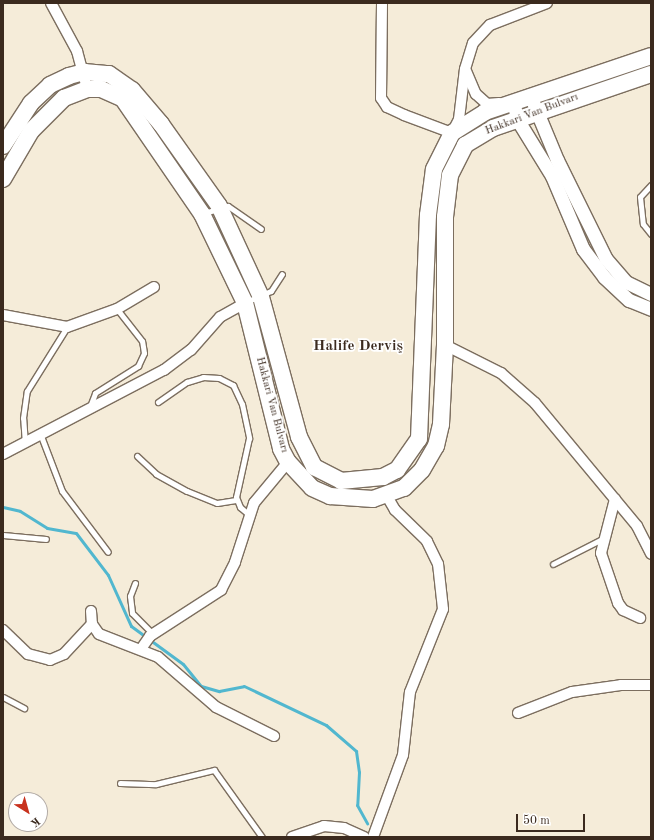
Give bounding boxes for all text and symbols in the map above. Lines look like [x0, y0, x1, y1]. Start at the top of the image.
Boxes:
street label: Hakkari Van Bulvarı [484, 91, 580, 139]
district label: Halife Derviş [313, 338, 403, 356]
street label: Hakkari Van Bulvarı [252, 356, 290, 454]
north arrow [8, 792, 48, 832]
scale bar [518, 806, 587, 832]
text: K [28, 814, 42, 828]
text: 50 m [523, 815, 550, 827]

